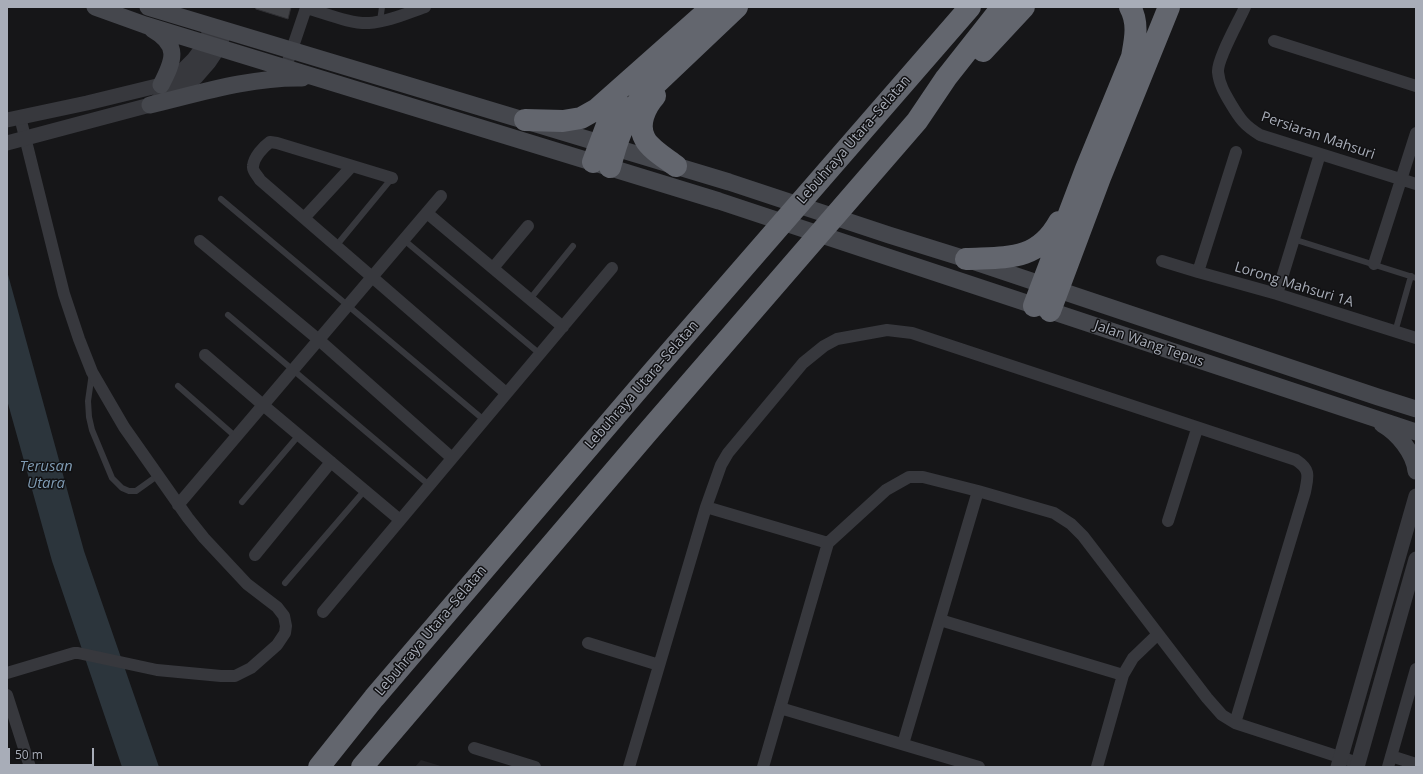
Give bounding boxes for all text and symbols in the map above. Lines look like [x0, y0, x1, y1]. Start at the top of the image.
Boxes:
street label: Lebuhraya Utara–Selatan [794, 72, 914, 208]
street label: Persiaran Mahsuri [1259, 109, 1377, 163]
street label: Lorong Mahsuri 1A [1232, 259, 1356, 311]
street label: Lebuhraya Utara–Selatan [582, 317, 702, 453]
street label: Jalan Wang Tepus [1092, 317, 1206, 371]
water label: Terusan Utara [19, 458, 73, 493]
street label: Lebuhraya Utara–Selatan [372, 563, 490, 699]
scale bar [10, 740, 96, 766]
text: 50 m [15, 746, 43, 763]

